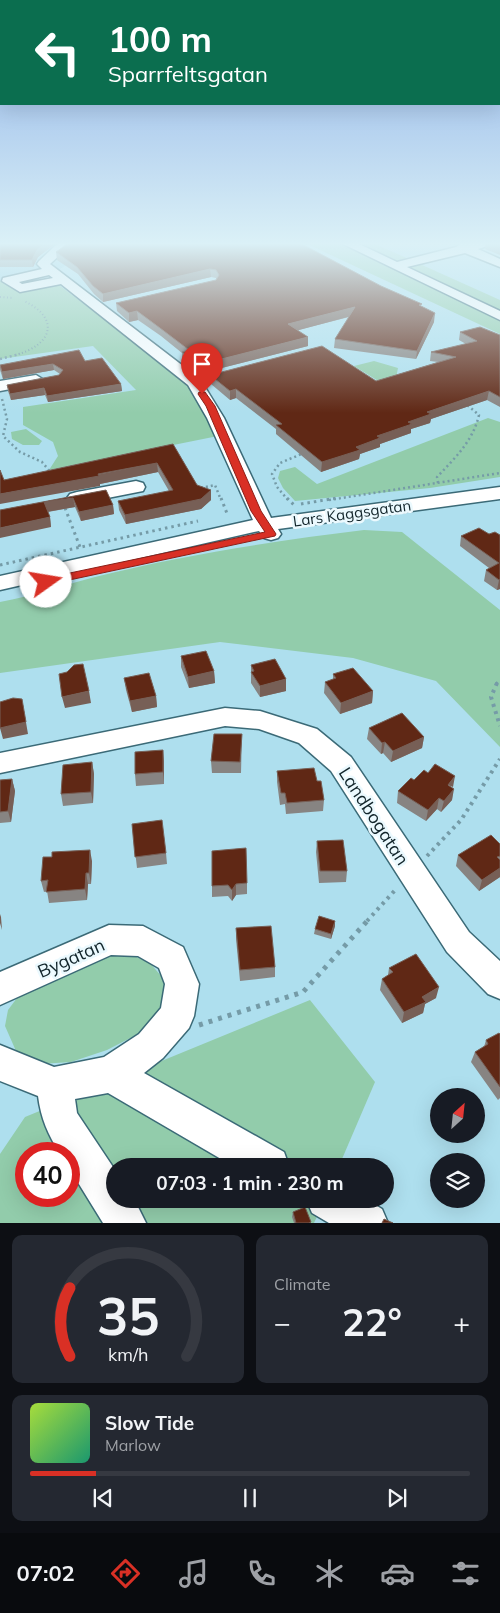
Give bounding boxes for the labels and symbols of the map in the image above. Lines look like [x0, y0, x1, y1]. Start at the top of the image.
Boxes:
pin [181, 343, 223, 394]
street label: Lars Kaggsgatan [292, 495, 412, 531]
position arrow [19, 555, 71, 607]
street label: Landbogatan [334, 763, 414, 869]
street label: Bygatan [34, 933, 108, 983]
north arrow [430, 1088, 485, 1142]
speed limit sign: 40 [15, 1142, 80, 1207]

